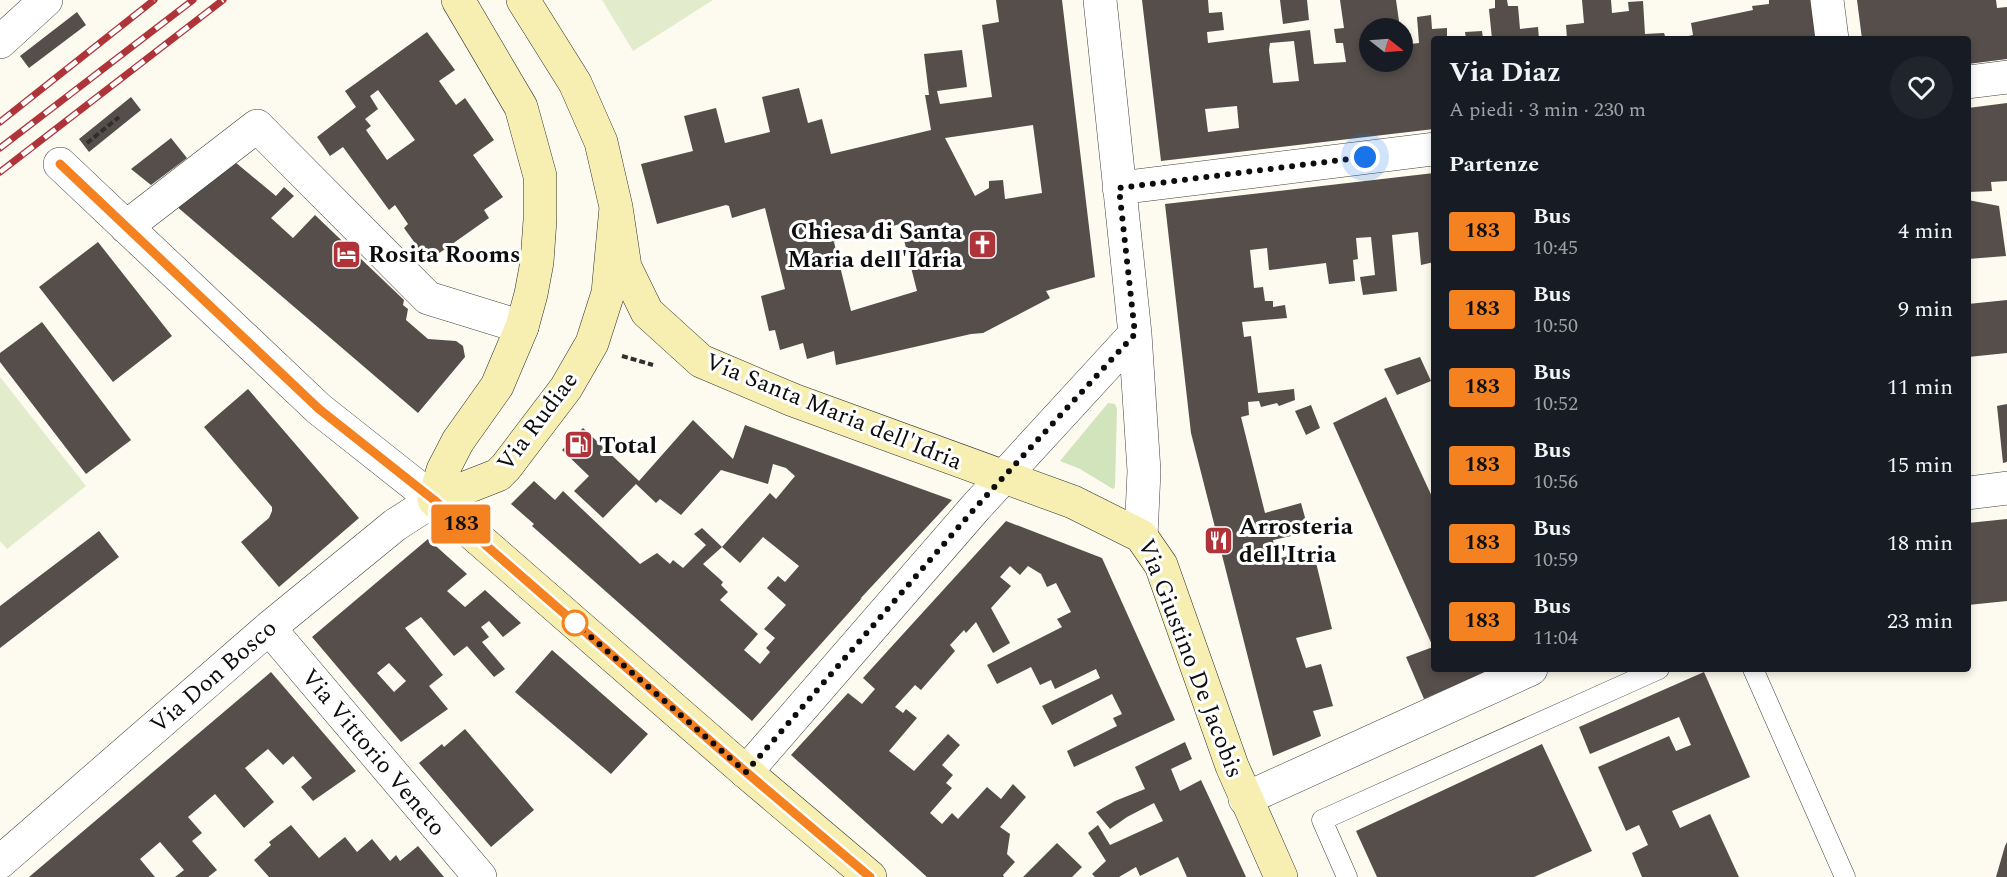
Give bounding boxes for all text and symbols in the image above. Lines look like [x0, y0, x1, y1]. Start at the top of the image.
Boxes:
north arrow [1359, 18, 1413, 72]
map controls [1359, 18, 1413, 72]
text: Via Diaz [1449, 51, 1561, 94]
button: heart [1890, 56, 1953, 119]
text: A piedi · 3 min · 230 m [1449, 95, 1646, 125]
your location [1350, 142, 1380, 172]
text: Partenze [1449, 148, 1539, 181]
text: Bus [1533, 200, 1571, 233]
place label: Chiesa di Santa Maria dell'Idria [787, 214, 963, 278]
text: 183 [1464, 215, 1500, 247]
text: 4 min [1898, 215, 1953, 248]
church icon: Chiesa di Santa Maria dell'Idria [967, 229, 999, 261]
text: 10:45 [1533, 233, 1578, 263]
place label: Rosita Rooms [368, 237, 521, 273]
hotel icon: Rosita Rooms [331, 238, 363, 270]
text: Bus [1533, 278, 1571, 311]
text: 183 [1464, 293, 1500, 325]
text: 9 min [1898, 293, 1953, 326]
text: 10:50 [1533, 311, 1578, 341]
street label: Via Santa Maria dell'Idria [700, 344, 968, 480]
text: Bus [1533, 356, 1571, 389]
street label: Via Rudiae [488, 364, 587, 479]
text: 183 [1464, 371, 1500, 403]
text: 11 min [1887, 371, 1953, 404]
text: 10:52 [1533, 389, 1578, 419]
place label: Total [599, 428, 657, 464]
fuel station icon: Total [562, 429, 594, 461]
text: Bus [1533, 434, 1571, 467]
text: 183 [1464, 449, 1500, 481]
text: 15 min [1887, 449, 1953, 482]
text: 10:56 [1533, 467, 1578, 497]
line badge: 183 [426, 504, 496, 544]
text: 183 [443, 508, 479, 540]
place label: Arrosteria dell'Itria [1239, 509, 1354, 573]
text: Bus [1533, 512, 1571, 545]
restaurant icon: Arrosteria dell'Itria [1202, 524, 1234, 556]
text: 183 [1464, 527, 1500, 559]
text: 18 min [1887, 527, 1953, 560]
street label: Via Giustino De Jacobis [1128, 533, 1252, 783]
text: 10:59 [1533, 545, 1578, 575]
text: Bus [1533, 590, 1571, 623]
text: 183 [1464, 605, 1500, 637]
text: 23 min [1887, 605, 1953, 638]
unlabelled marker [562, 610, 588, 636]
street label: Via Don Bosco [142, 611, 285, 742]
text: 11:04 [1533, 623, 1578, 653]
street label: Via Vittorio Veneto [292, 661, 454, 844]

